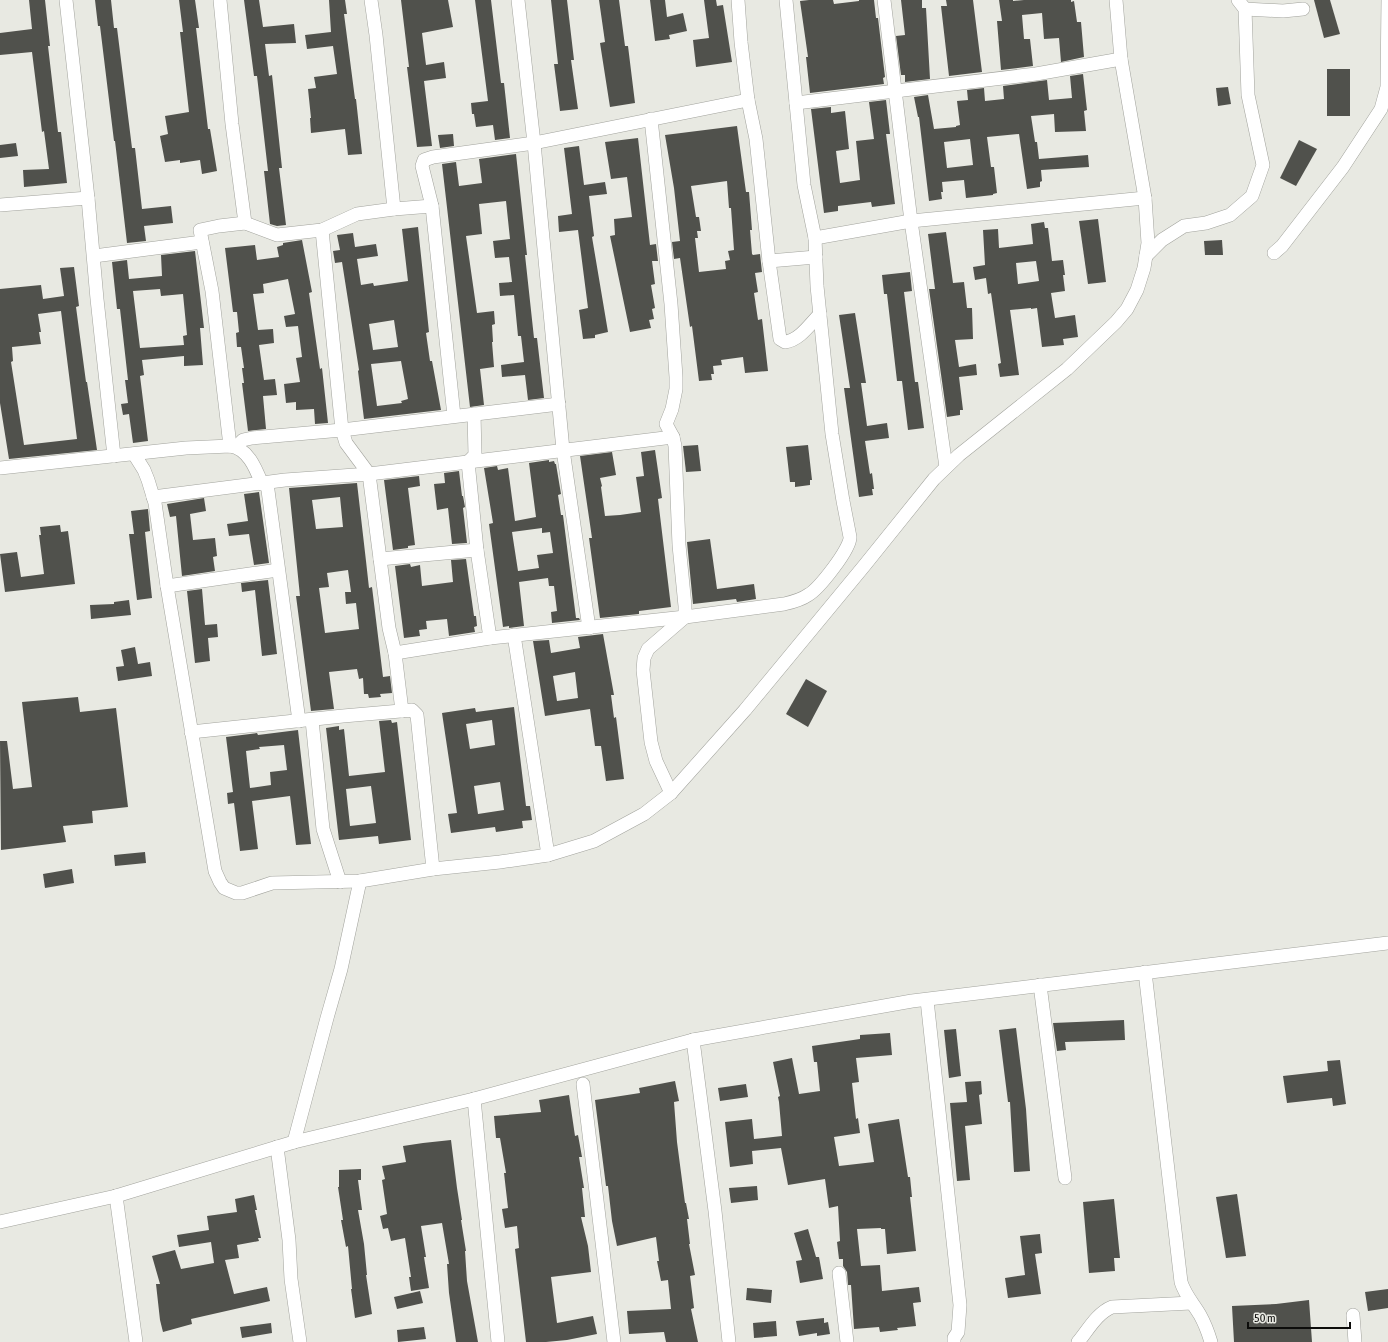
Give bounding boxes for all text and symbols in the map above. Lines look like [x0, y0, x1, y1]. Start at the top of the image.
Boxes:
scale bar [1248, 1304, 1350, 1330]
text: 50 m [1254, 1311, 1276, 1325]

